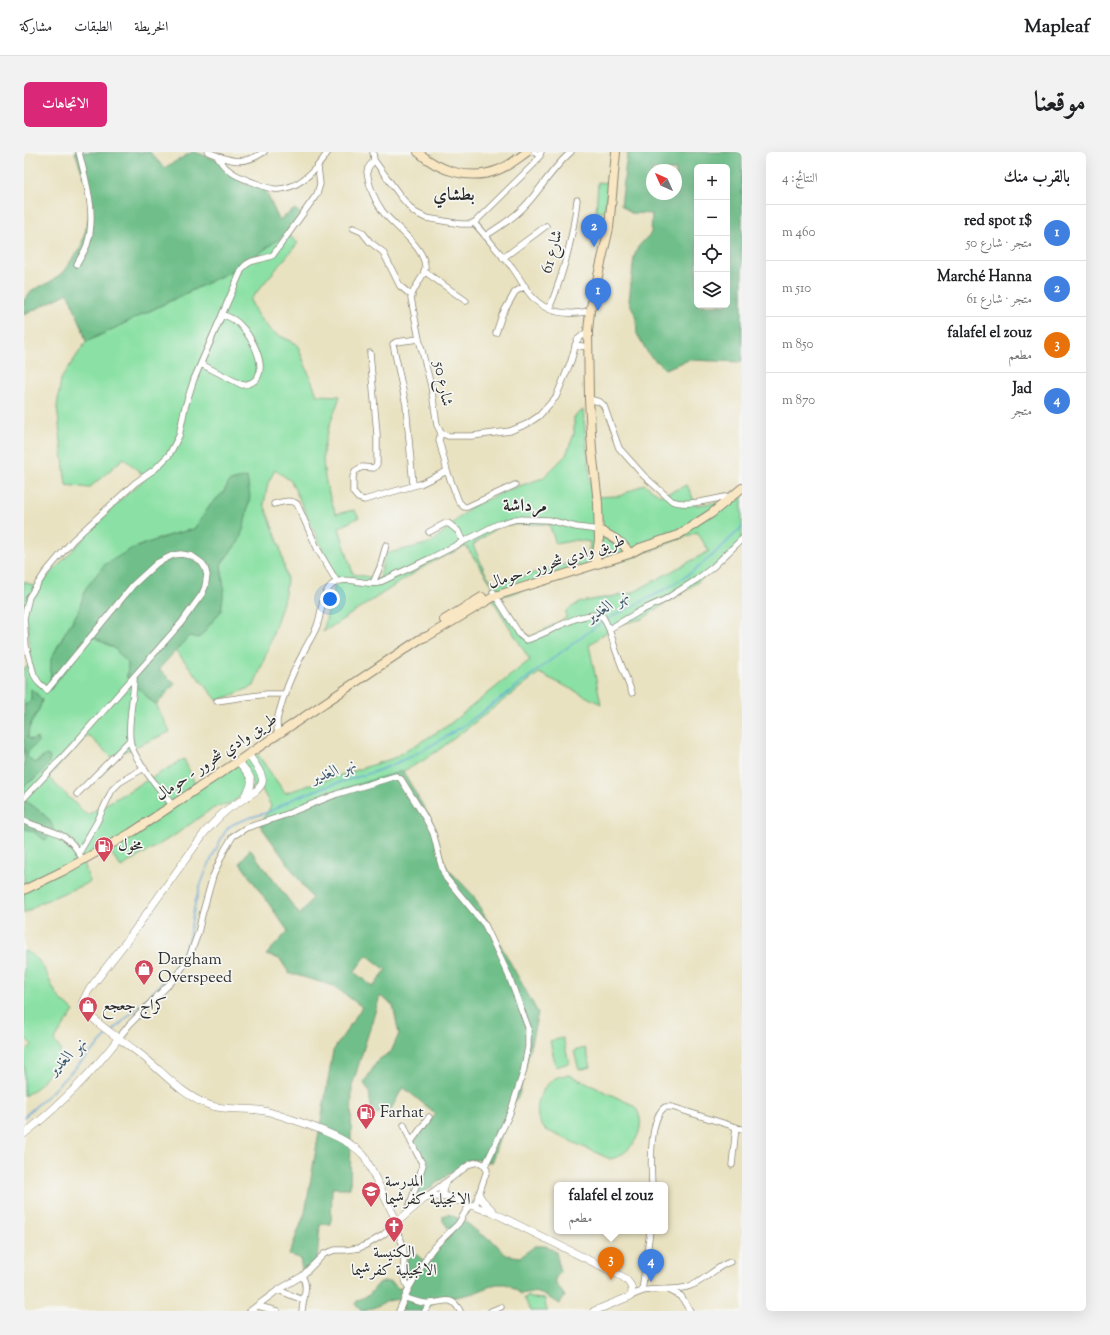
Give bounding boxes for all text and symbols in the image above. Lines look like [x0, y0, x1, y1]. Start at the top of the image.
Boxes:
text: Mapleaf [1024, 14, 1090, 41]
text: مشاركة [20, 18, 52, 38]
text: الطبقات [74, 18, 112, 38]
text: الخريطة [134, 18, 168, 38]
button: الاتجاهات [24, 82, 107, 127]
text: موقعنا [1034, 84, 1086, 124]
north arrow [646, 164, 682, 200]
map controls [694, 164, 730, 308]
button: + [694, 164, 730, 200]
text: بالقرب منك [1004, 166, 1070, 190]
text: النتائج: 4 [782, 170, 818, 188]
district label: بطشاي [433, 183, 475, 209]
button: − [694, 200, 730, 236]
text: 1$ red spot [964, 211, 1032, 232]
pin: 2 [581, 214, 607, 247]
text: 460 m [782, 224, 815, 242]
text: 1 [1055, 224, 1059, 242]
street label: شارع 61 [536, 228, 570, 276]
text: متجر · شارع 50 [966, 235, 1032, 253]
button: locate [694, 236, 730, 272]
text: Marché Hanna [937, 267, 1032, 288]
button: layers [694, 272, 730, 308]
pin: 1 [585, 278, 611, 311]
text: 510 m [782, 280, 811, 298]
text: 2 [1054, 280, 1060, 298]
text: متجر · شارع 61 [966, 291, 1032, 309]
text: falafel el zouz [947, 323, 1032, 344]
text: 850 m [782, 336, 813, 354]
text: 3 [1054, 336, 1060, 354]
text: مطعم [1008, 347, 1032, 365]
street label: شارع 50 [426, 359, 458, 408]
text: Jad [1012, 379, 1032, 400]
text: 870 m [782, 392, 815, 410]
text: 4 [1054, 392, 1060, 410]
text: متجر [1011, 403, 1032, 421]
district label: مرداشة [503, 494, 547, 520]
street label: طريق وادي شحرور - حومال [486, 530, 628, 596]
water label: نهر الغدير [580, 584, 635, 631]
your location [320, 589, 340, 609]
street label: طريق وادي شحرور - حومال [151, 709, 283, 807]
water label: نهر الغدير [306, 753, 360, 792]
fuel station icon: مخول [93, 835, 115, 863]
place label: مخول [118, 835, 143, 858]
place label: Dargham Overspeed [158, 949, 232, 990]
shop icon: Dargham Overspeed [133, 958, 155, 986]
shop icon: كراج جعجع [77, 995, 99, 1023]
place label: كراج جعجع [102, 995, 167, 1020]
water label: نهر الغدير [41, 1032, 93, 1084]
fuel station icon: Farhat [355, 1102, 377, 1130]
place label: Farhat [380, 1102, 424, 1125]
place label: المدرسة الانجيلية كفرشيما [385, 1171, 471, 1212]
school or university icon: المدرسة الانجيلية كفرشيما [360, 1180, 382, 1208]
popup [554, 1182, 668, 1234]
text: falafel el zouz [569, 1186, 653, 1207]
text: مطعم [569, 1210, 592, 1228]
church icon: الكنيسة الانجيلية كفرشيما [383, 1215, 405, 1243]
place label: الكنيسة الانجيلية كفرشيما [351, 1242, 437, 1283]
pin: 3 [598, 1247, 624, 1280]
pin: 4 [638, 1249, 664, 1282]

